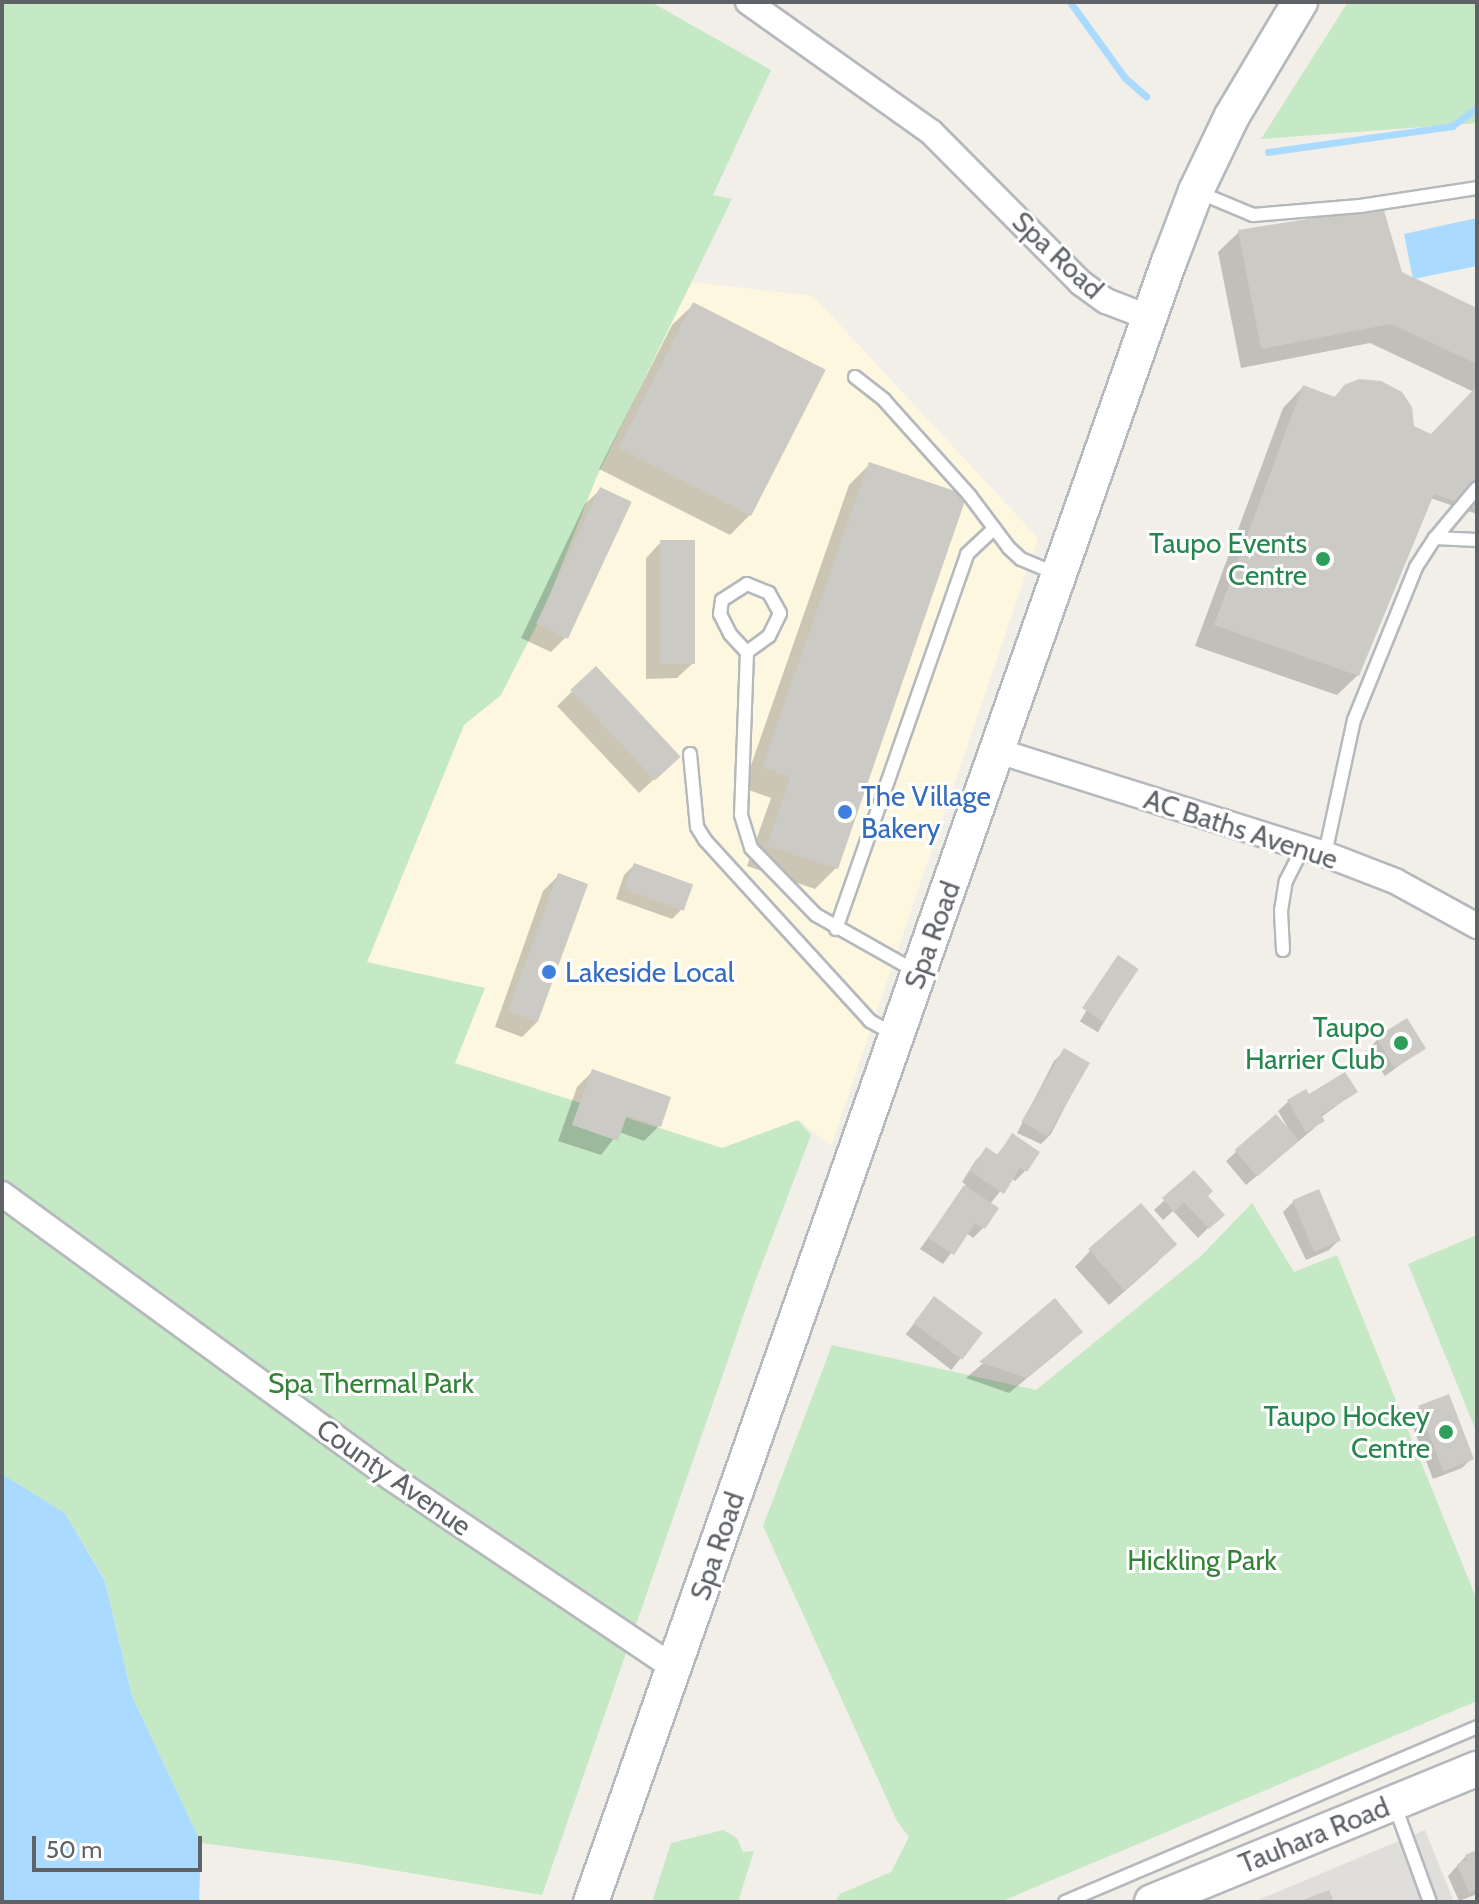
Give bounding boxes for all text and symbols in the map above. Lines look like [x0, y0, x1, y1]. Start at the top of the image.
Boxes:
street label: Spa Road [1005, 204, 1111, 306]
place label: Taupo Events Centre [1149, 526, 1307, 592]
marker: Taupo Events Centre [1314, 550, 1332, 568]
place label: The Village Bakery [861, 779, 991, 845]
street label: AC Baths Avenue [1140, 782, 1342, 876]
marker: The Village Bakery [836, 803, 854, 821]
street label: Spa Road [897, 877, 967, 993]
place label: Lakeside Local [565, 955, 734, 989]
marker: Lakeside Local [540, 963, 558, 981]
place label: Taupo Harrier Club [1245, 1010, 1385, 1076]
marker: Taupo Harrier Club [1392, 1034, 1410, 1052]
park label: Spa Thermal Park [268, 1366, 474, 1400]
place label: Taupo Hockey Centre [1264, 1399, 1430, 1465]
street label: County Avenue [310, 1411, 478, 1543]
marker: Taupo Hockey Centre [1437, 1423, 1455, 1441]
street label: Spa Road [683, 1487, 751, 1605]
park label: Hickling Park [1127, 1543, 1277, 1577]
street label: Tauhara Road [1234, 1790, 1394, 1880]
scale bar [36, 1820, 206, 1870]
text: 50 m [46, 1835, 102, 1864]

